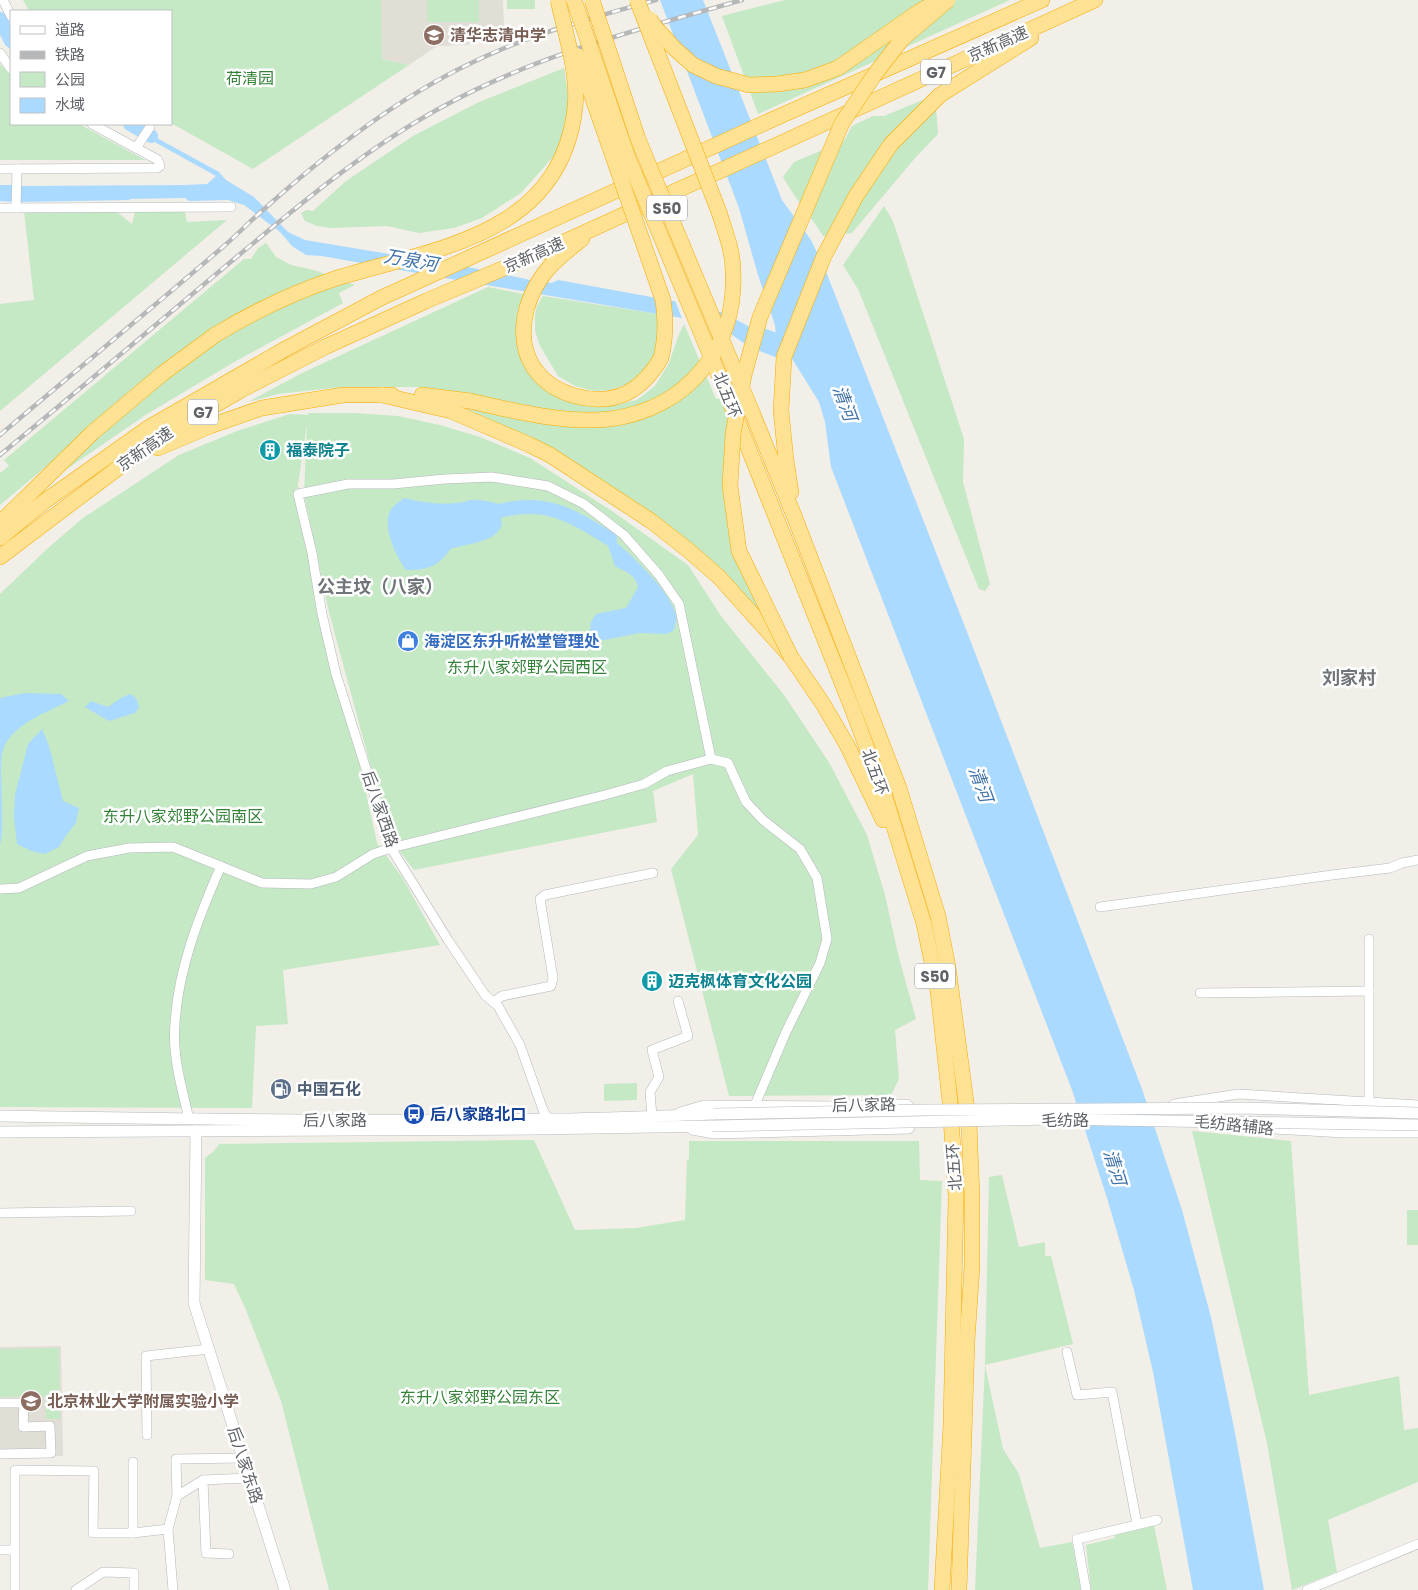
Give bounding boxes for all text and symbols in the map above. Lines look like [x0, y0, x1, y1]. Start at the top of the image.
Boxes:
legend [10, 10, 172, 125]
text: 道路 [55, 19, 85, 40]
street label: 京新高速 [964, 20, 1032, 68]
school or university icon: 清华志清中学 [422, 23, 446, 47]
place label: 清华志清中学 [450, 24, 546, 47]
text: 铁路 [55, 44, 85, 65]
road number: G7 [921, 60, 951, 84]
park label: 荷清园 [226, 67, 274, 90]
text: 公园 [55, 69, 85, 90]
text: 水域 [55, 94, 85, 115]
road number: S50 [647, 196, 687, 220]
street label: 京新高速 [500, 231, 568, 279]
water label: 万泉河 [382, 243, 443, 278]
street label: 北五环 [707, 368, 747, 422]
water label: 清河 [827, 382, 864, 427]
road number: G7 [188, 400, 218, 424]
street label: 京新高速 [112, 421, 178, 477]
building icon: 福泰院子 [258, 438, 282, 462]
place label: 福泰院子 [286, 439, 350, 462]
district label: 公主坟（八家） [317, 574, 443, 599]
shop icon: 海淀区东升听松堂管理处 [396, 629, 420, 653]
place label: 海淀区东升听松堂管理处 [424, 630, 600, 653]
park label: 东升八家郊野公园西区 [447, 656, 607, 679]
district label: 刘家村 [1322, 665, 1376, 690]
street label: 北五环 [856, 746, 894, 798]
water label: 清河 [963, 763, 1000, 808]
street label: 后八家西路 [356, 767, 404, 851]
park label: 东升八家郊野公园南区 [103, 805, 263, 828]
road number: S50 [915, 964, 955, 988]
building icon: 迈克枫体育文化公园 [640, 969, 664, 993]
place label: 迈克枫体育文化公园 [668, 970, 812, 993]
fuel station icon: 中国石化 [269, 1077, 293, 1101]
place label: 中国石化 [297, 1078, 361, 1101]
street label: 后八家路 [832, 1093, 896, 1117]
bus stop icon: 后八家路北口 [402, 1102, 426, 1126]
place label: 后八家路北口 [430, 1103, 526, 1126]
street label: 后八家路 [303, 1109, 367, 1132]
street label: 毛纺路 [1041, 1109, 1089, 1132]
street label: 毛纺路辅路 [1193, 1109, 1275, 1141]
street label: 北五环 [941, 1142, 967, 1192]
water label: 清河 [1098, 1146, 1133, 1191]
park label: 东升八家郊野公园东区 [400, 1386, 560, 1409]
school or university icon: 北京林业大学附属实验小学 [19, 1389, 43, 1413]
place label: 北京林业大学附属实验小学 [47, 1390, 239, 1413]
street label: 后八家东路 [222, 1423, 268, 1507]

